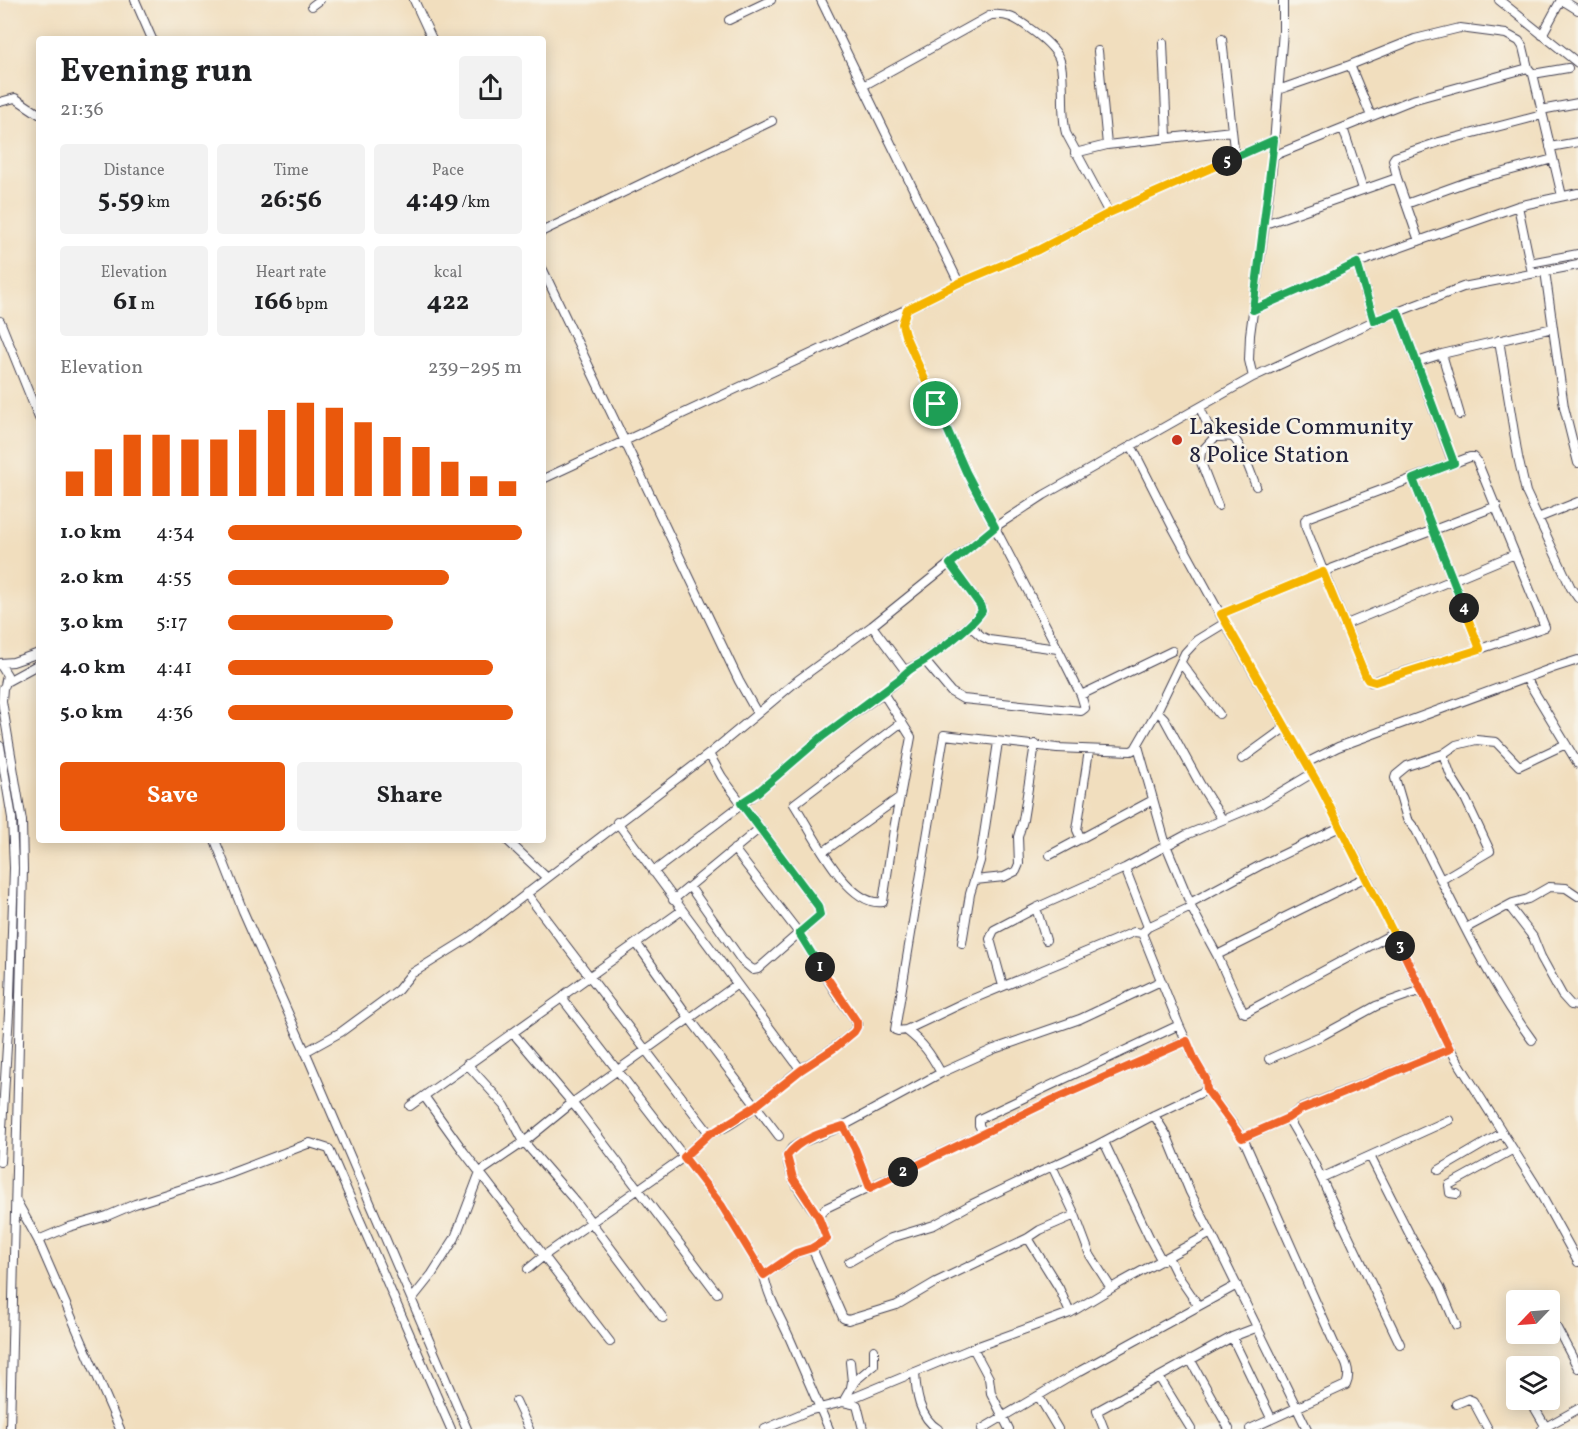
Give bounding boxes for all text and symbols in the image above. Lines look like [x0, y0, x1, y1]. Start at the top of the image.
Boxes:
text: Evening run [60, 50, 253, 96]
button: share [459, 56, 522, 119]
text: 21:36 [60, 96, 104, 124]
pin: 5 [1212, 146, 1242, 176]
text: 5 [1223, 150, 1231, 172]
text: Distance [103, 160, 165, 182]
text: Time [273, 160, 309, 182]
text: Pace [432, 160, 464, 182]
text: 5.59 [98, 182, 144, 218]
text: 26:56 [260, 182, 322, 218]
text: 4:49 [406, 182, 458, 218]
text: km [144, 192, 170, 214]
text: /km [458, 192, 490, 214]
text: Elevation [101, 262, 167, 284]
text: Heart rate [256, 262, 326, 284]
text: kcal [434, 262, 462, 284]
text: 61 [113, 284, 138, 320]
text: 166 [254, 284, 293, 320]
text: 422 [427, 284, 469, 320]
text: m [138, 294, 155, 316]
text: bpm [293, 294, 328, 316]
text: Elevation [60, 354, 143, 382]
text: 239–295 m [428, 354, 522, 382]
pin [910, 378, 961, 429]
icon: arrive [919, 387, 952, 420]
place label: Lakeside Community 8 Police Station [1189, 411, 1413, 473]
marker: Lakeside Community 8 Police Station [1170, 433, 1184, 447]
text: 1.0 km [60, 519, 122, 547]
text: 4:34 [156, 519, 195, 547]
text: 2.0 km [60, 564, 124, 592]
text: 4:55 [156, 564, 192, 592]
pin: 4 [1449, 593, 1479, 623]
text: 4 [1459, 597, 1469, 619]
text: 3.0 km [60, 609, 124, 637]
text: 5:17 [156, 609, 188, 637]
text: 4.0 km [60, 654, 126, 682]
text: 4:41 [156, 654, 192, 682]
text: 5.0 km [60, 699, 123, 727]
text: 4:36 [156, 699, 193, 727]
button: Save [60, 762, 285, 831]
button: Share [297, 762, 522, 831]
pin: 3 [1385, 931, 1415, 961]
text: 3 [1396, 935, 1404, 957]
pin: 1 [805, 952, 835, 982]
text: 1 [817, 956, 823, 978]
pin: 2 [888, 1157, 918, 1187]
text: 2 [899, 1161, 907, 1183]
north arrow [1506, 1290, 1560, 1344]
map controls [1506, 1290, 1560, 1410]
button: layers [1506, 1356, 1560, 1410]

